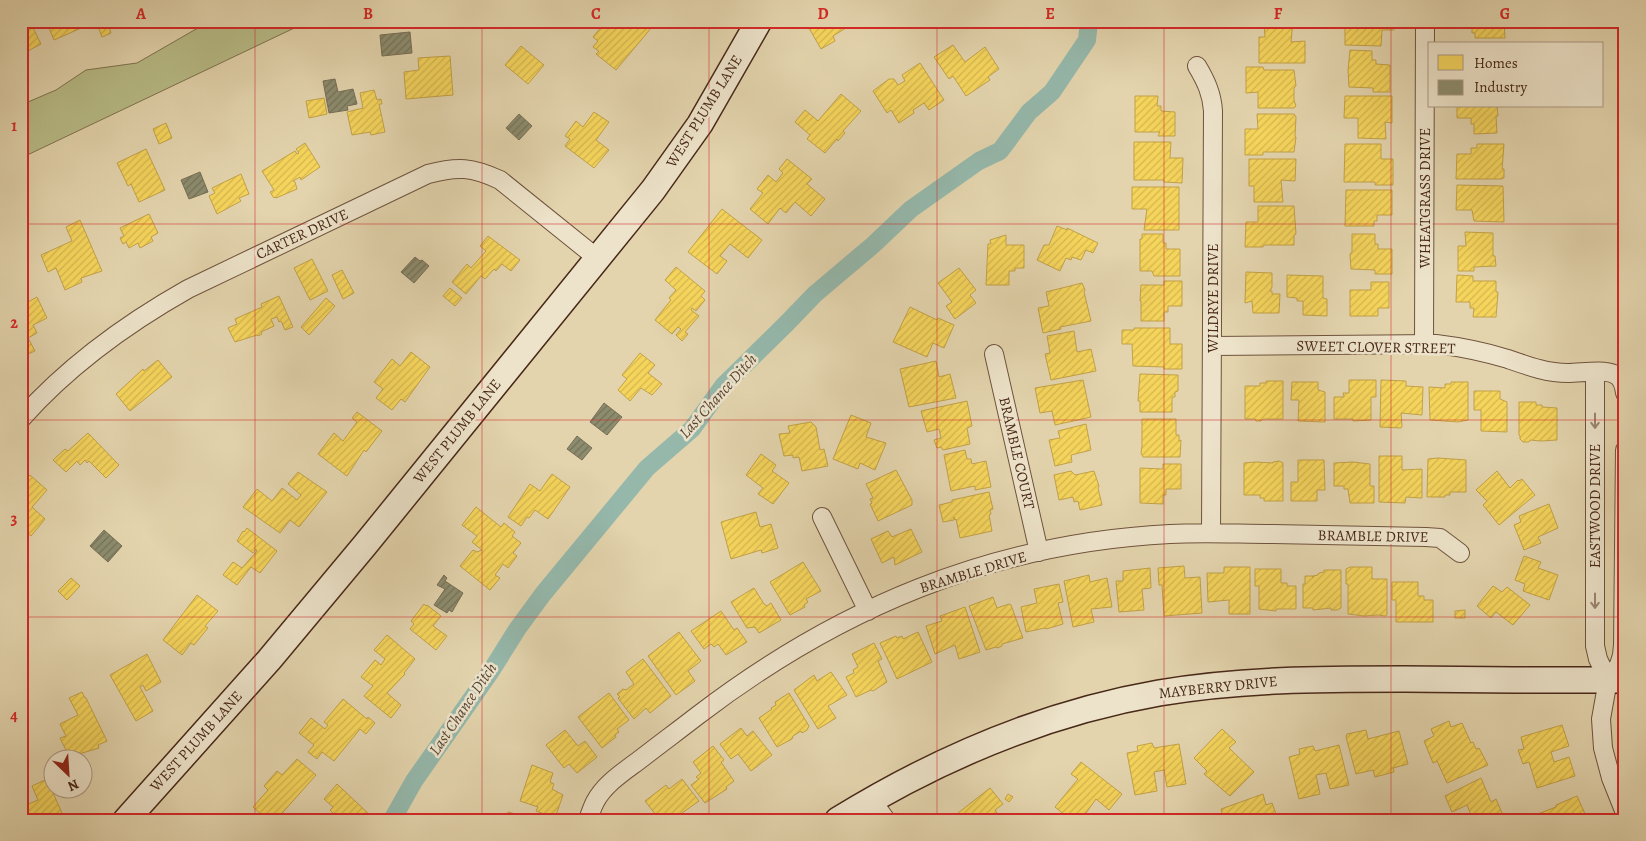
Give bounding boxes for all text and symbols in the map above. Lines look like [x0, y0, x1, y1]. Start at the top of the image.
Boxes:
text: A [135, 3, 147, 25]
text: B [363, 3, 373, 25]
text: C [591, 3, 601, 25]
text: D [817, 3, 829, 25]
text: E [1045, 3, 1055, 25]
text: F [1274, 3, 1283, 25]
text: G [1500, 3, 1510, 25]
legend [1428, 42, 1604, 108]
street label: WEST PLUMB LANE [661, 51, 747, 172]
text: Homes [1474, 53, 1518, 73]
text: Industry [1474, 77, 1528, 97]
text: 1 [11, 115, 17, 137]
street label: WHEATGRASS DRIVE [1415, 128, 1435, 269]
street label: CARTER DRIVE [253, 204, 351, 264]
street label: WILDRYE DRIVE [1203, 243, 1223, 354]
text: 2 [10, 312, 18, 334]
street label: SWEET CLOVER STREET [1296, 336, 1457, 358]
water label: Last Chance Ditch [674, 349, 762, 443]
street label: WEST PLUMB LANE [408, 375, 505, 488]
street label: BRAMBLE COURT [994, 395, 1040, 512]
one-way arrow [1590, 412, 1600, 429]
street label: EASTWOOD DRIVE [1585, 444, 1605, 568]
text: 3 [11, 508, 18, 530]
street label: BRAMBLE DRIVE [1317, 525, 1429, 547]
street label: BRAMBLE DRIVE [917, 546, 1029, 598]
one-way arrow [1590, 592, 1600, 609]
water label: Last Chance Ditch [424, 658, 502, 760]
street label: MAYBERRY DRIVE [1158, 671, 1278, 703]
street label: WEST PLUMB LANE [145, 686, 247, 796]
text: 4 [10, 705, 18, 727]
north arrow [42, 748, 92, 798]
text: N [65, 775, 82, 796]

